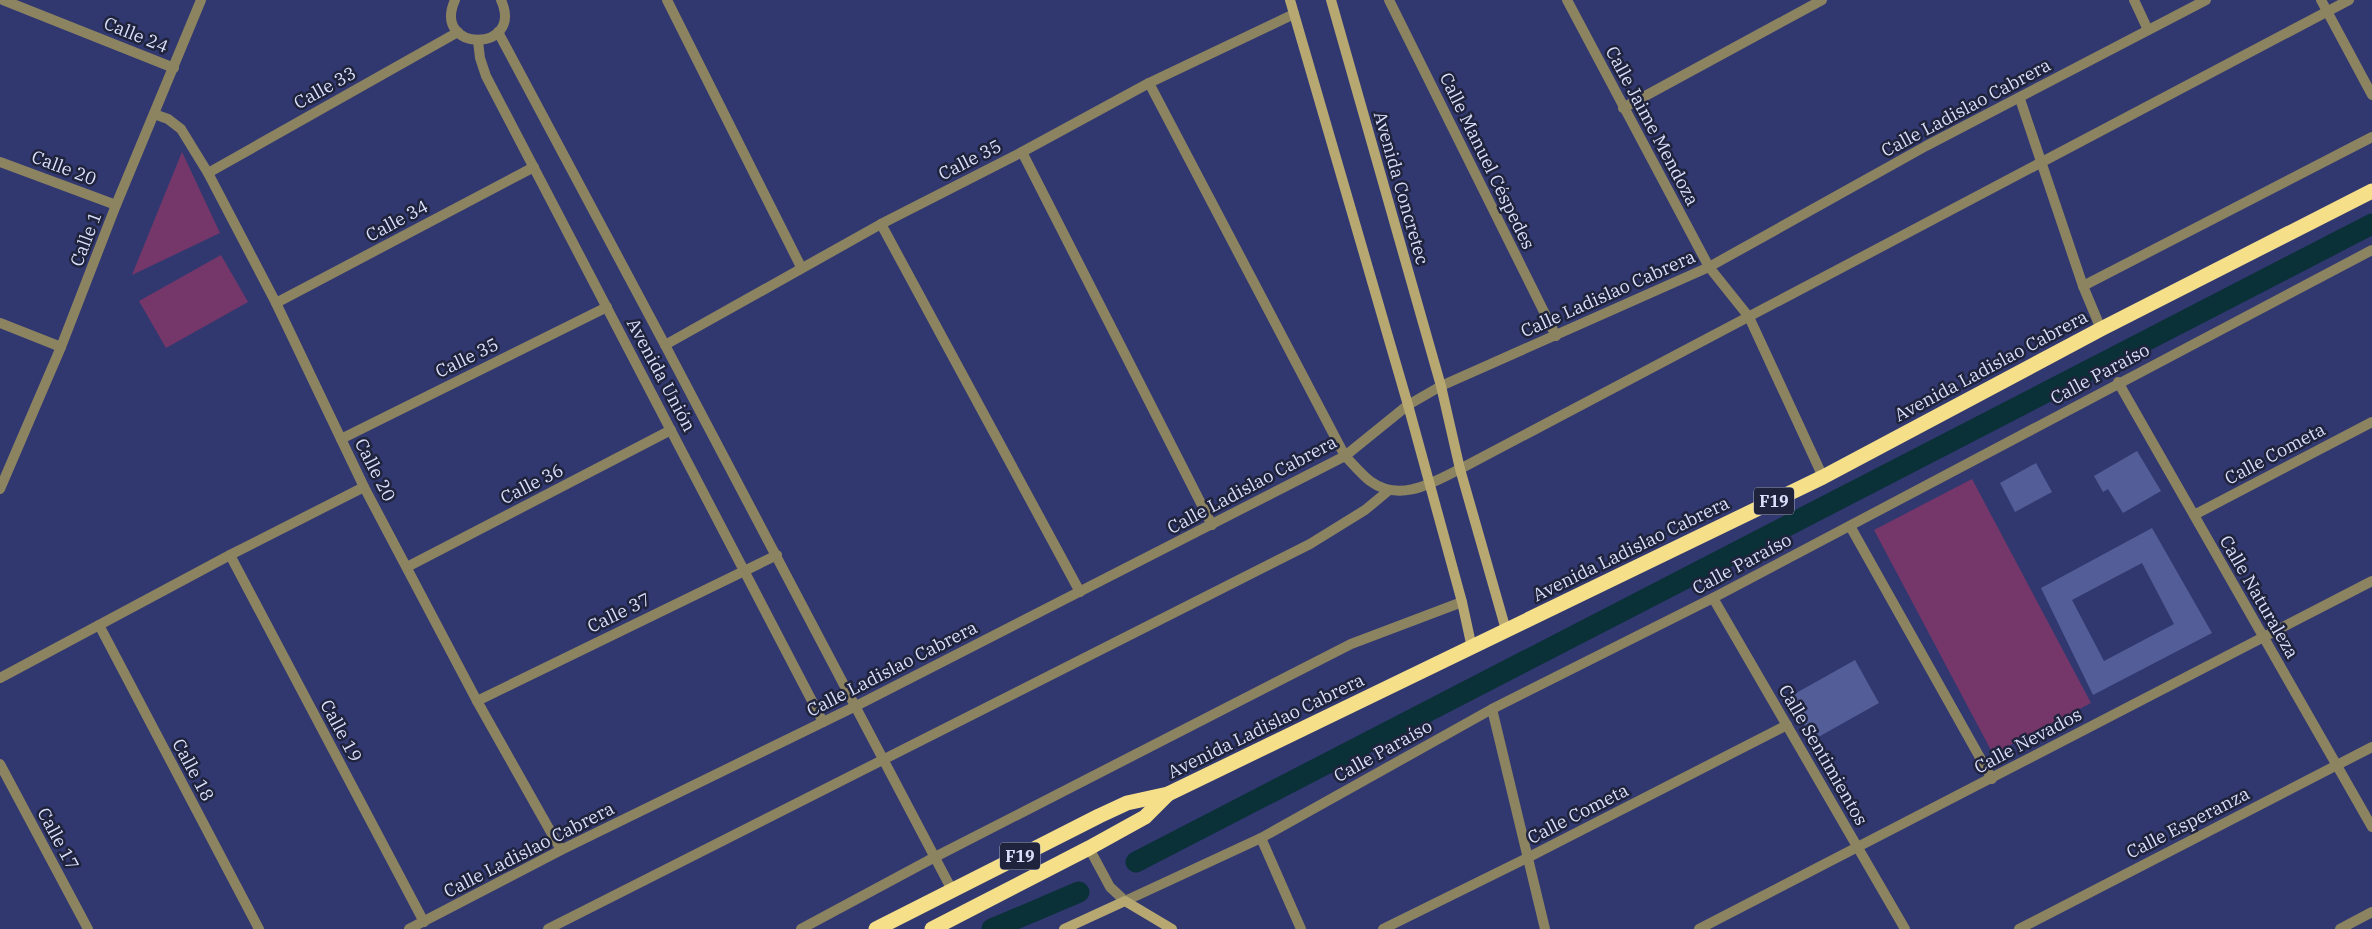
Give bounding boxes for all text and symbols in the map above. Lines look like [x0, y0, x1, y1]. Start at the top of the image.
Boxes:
street label: Calle 24 [101, 11, 172, 58]
street label: Calle Jaime Mendoza [1601, 42, 1704, 210]
street label: Calle Ladislao Cabrera [1877, 53, 2055, 162]
street label: Calle 33 [290, 61, 360, 114]
street label: Calle Manuel Céspedes [1435, 69, 1540, 253]
street label: Avenida Concretec [1369, 109, 1434, 267]
street label: Calle 35 [934, 134, 1005, 185]
street label: Calle 20 [29, 145, 100, 190]
street label: Calle 34 [362, 195, 432, 247]
street label: Calle 1 [65, 208, 106, 269]
street label: Calle Ladislao Cabrera [1517, 245, 1699, 342]
street label: Avenida Ladislao Cabrera [1890, 305, 2092, 426]
street label: Avenida Unión [622, 314, 701, 435]
street label: Calle 35 [431, 332, 502, 383]
street label: Calle Paraíso [2046, 338, 2153, 409]
street label: Calle Cometa [2221, 417, 2329, 490]
street label: Calle Ladislao Cabrera [1163, 430, 1341, 539]
street label: Calle 20 [350, 434, 401, 505]
street label: Calle 36 [496, 458, 567, 509]
road number: F19 [1754, 488, 1794, 514]
street label: Avenida Ladislao Cabrera [1529, 491, 1733, 606]
street label: Calle Paraíso [1688, 528, 1795, 599]
street label: Calle Naturaleza [2215, 531, 2304, 663]
street label: Calle 37 [583, 587, 654, 638]
street label: Calle Ladislao Cabrera [802, 615, 981, 722]
street label: Avenida Ladislao Cabrera [1164, 668, 1368, 783]
street label: Calle Sentimientos [1774, 680, 1873, 829]
street label: Calle 19 [315, 696, 367, 766]
street label: Calle Nevados [1970, 703, 2086, 779]
street label: Calle Paraíso [1329, 714, 1436, 787]
street label: Calle 18 [167, 735, 219, 805]
street label: Calle Cometa [1523, 778, 1632, 849]
street label: Calle Esperanza [2122, 781, 2253, 864]
street label: Calle Ladislao Cabrera [439, 796, 618, 903]
street label: Calle 17 [32, 804, 84, 874]
road number: F19 [1000, 842, 1040, 869]

